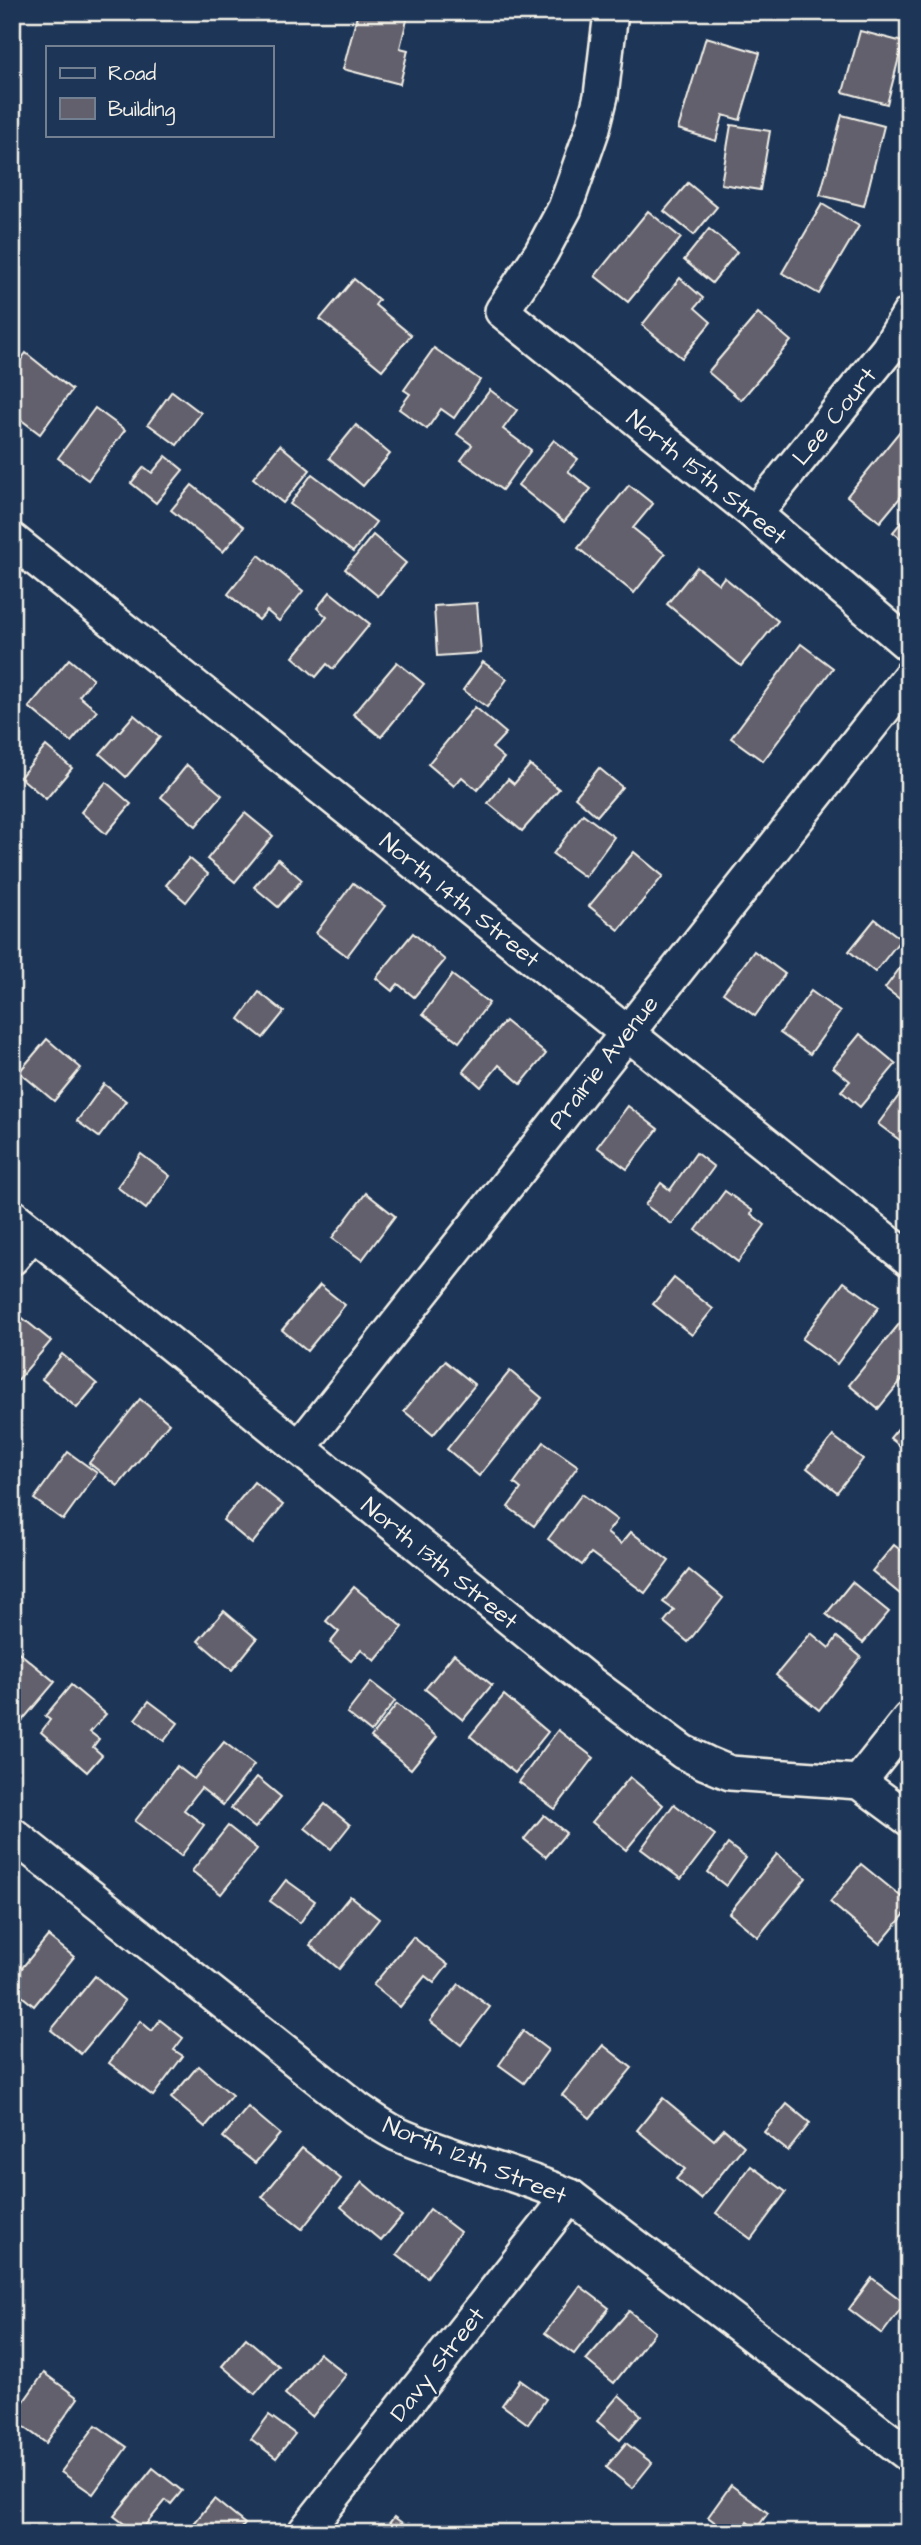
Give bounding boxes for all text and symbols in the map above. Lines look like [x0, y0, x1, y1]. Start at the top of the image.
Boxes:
legend [46, 46, 273, 136]
text: Road [108, 59, 156, 88]
text: Building [108, 95, 176, 126]
street label: Lee Court [784, 360, 885, 473]
street label: North 15th Street [619, 402, 794, 554]
street label: North 14th Street [372, 825, 547, 976]
street label: Prairie Avenue [541, 988, 667, 1137]
street label: North 13th Street [353, 1490, 525, 1638]
street label: North 12th Street [378, 2109, 572, 2213]
street label: Davy Street [382, 2300, 494, 2430]

